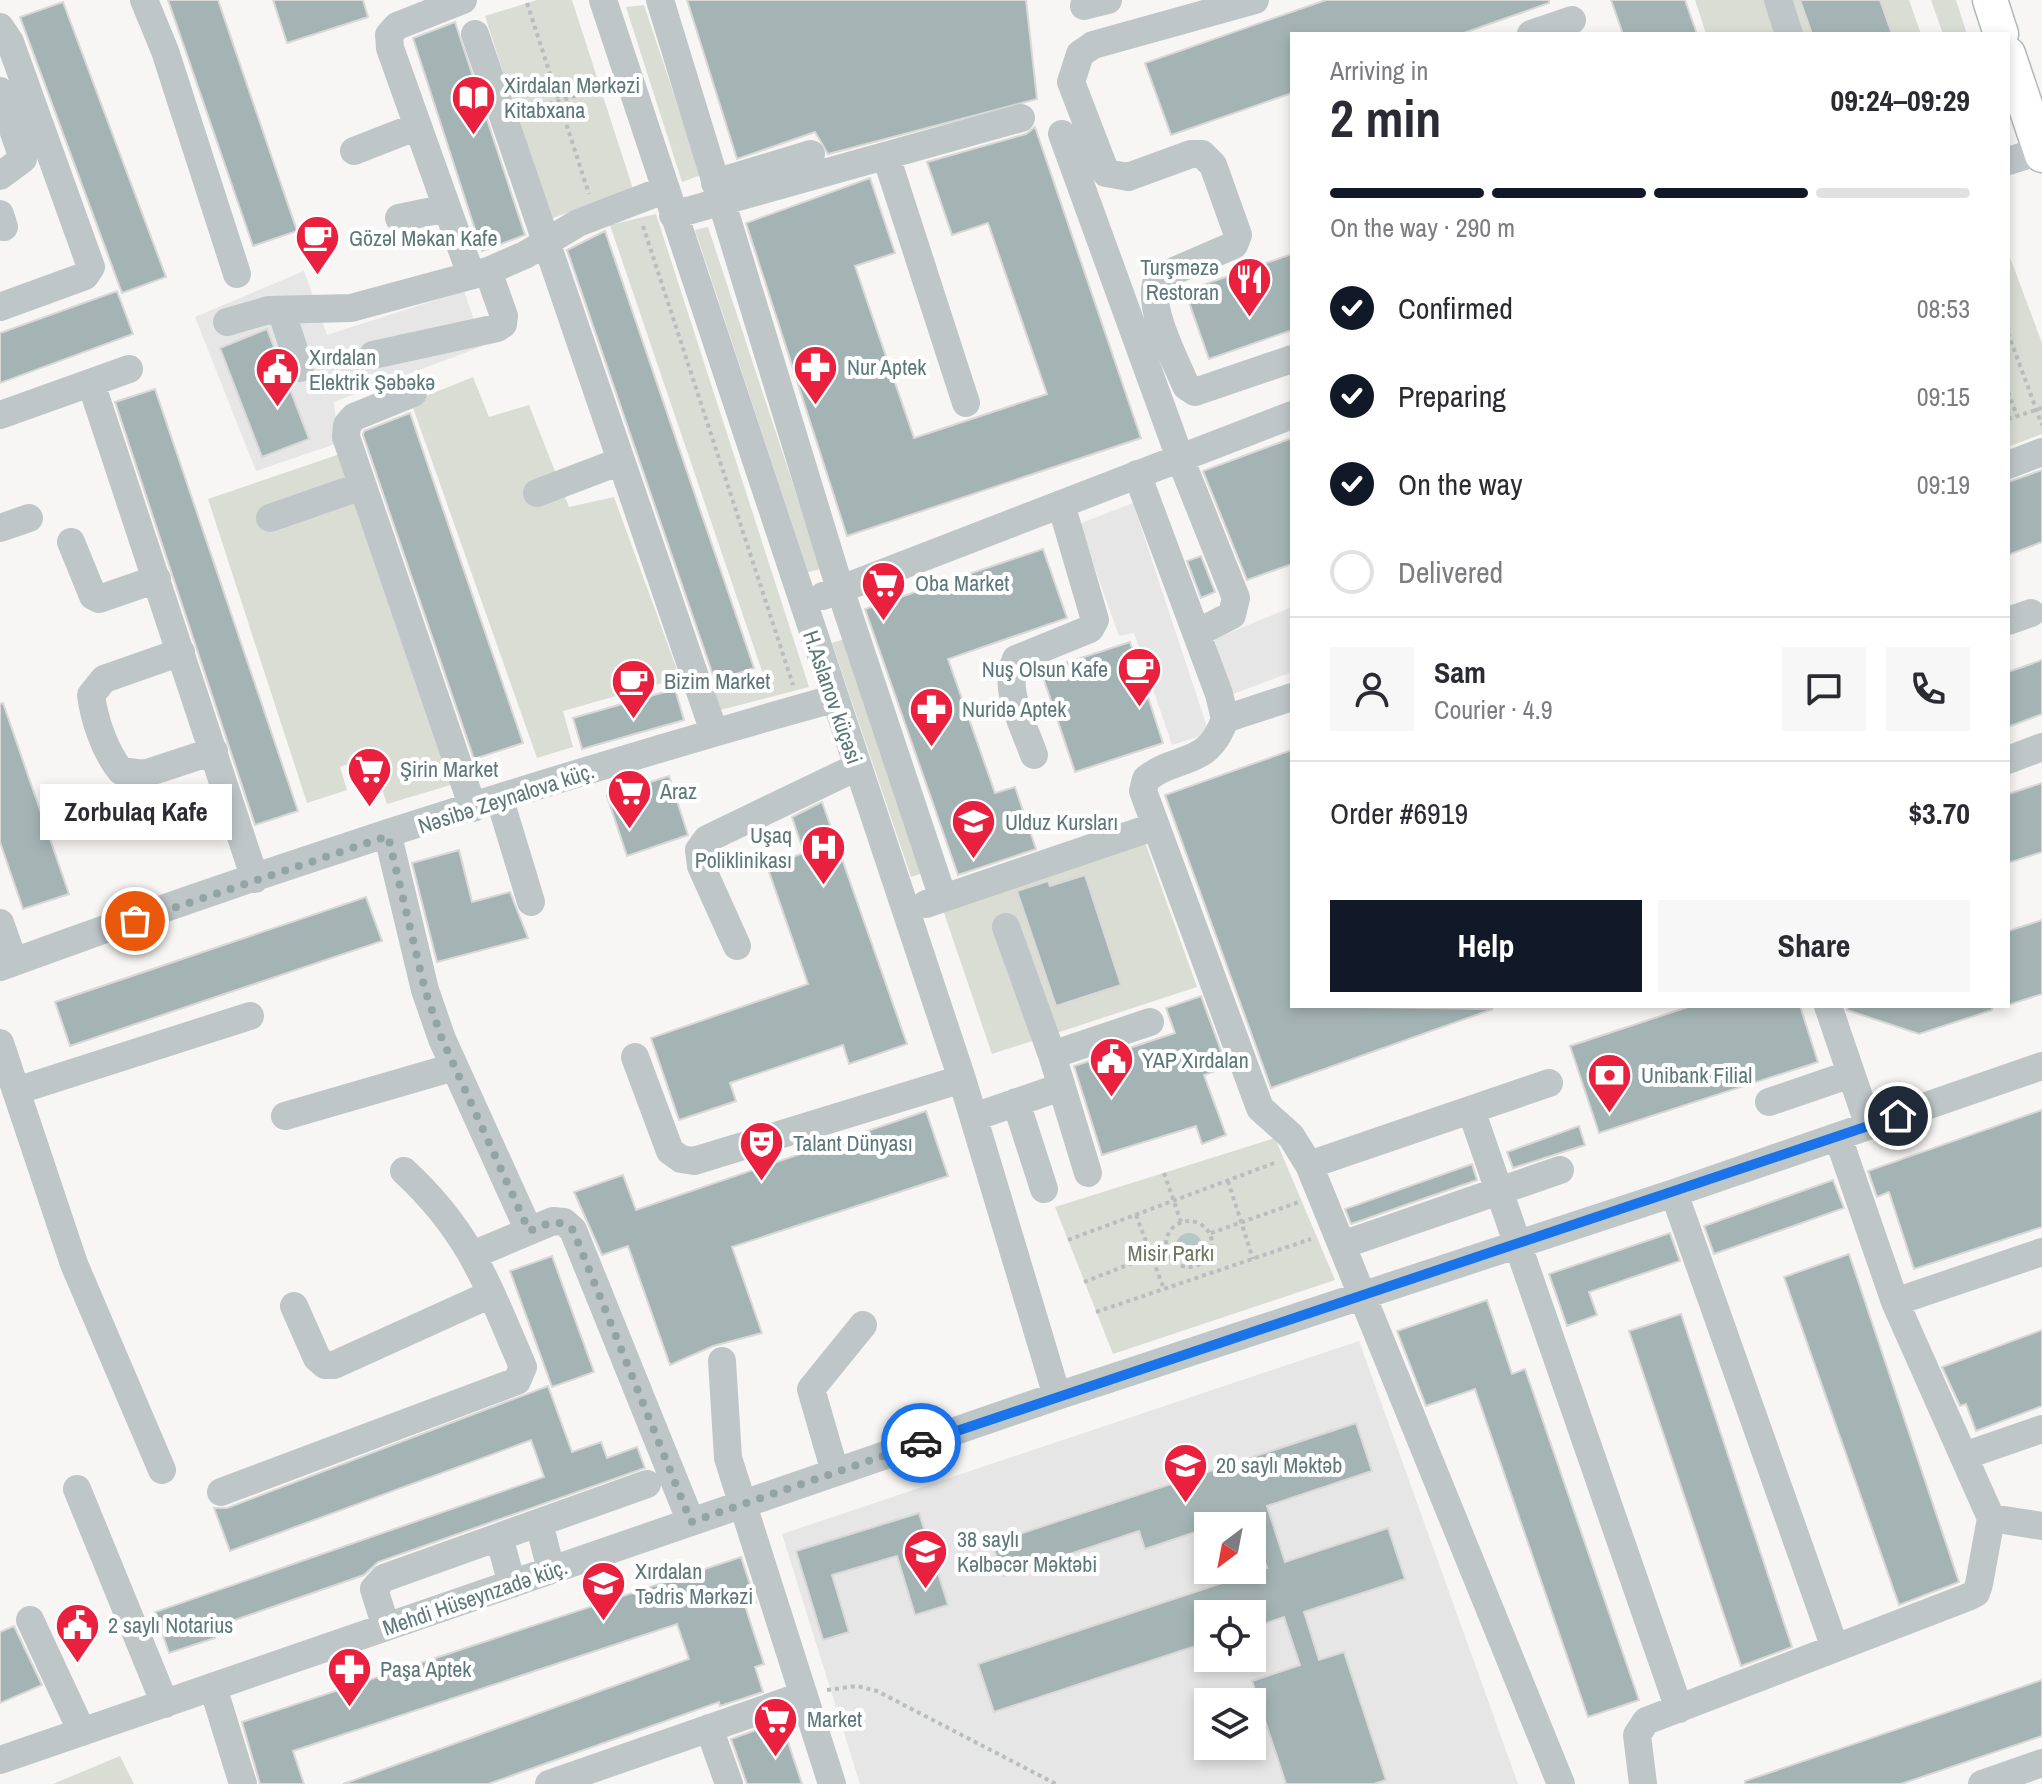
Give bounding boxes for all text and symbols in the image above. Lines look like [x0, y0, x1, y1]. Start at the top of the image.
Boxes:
text: Arriving in [1330, 53, 1428, 88]
place label: Xirdalan Mərkəzi Kitabxana [504, 70, 640, 125]
library icon: Xirdalan Mərkəzi Kitabxana [449, 74, 497, 137]
text: 09:24–09:29 [1831, 80, 1970, 120]
text: 2 min [1330, 83, 1441, 153]
text: On the way · 290 m [1330, 210, 1515, 245]
cafe icon: Gözəl Məkan Kafe [294, 214, 342, 277]
place label: Gözəl Məkan Kafe [349, 223, 497, 253]
place label: Turşməzə Restoran [1140, 252, 1219, 307]
restaurant icon: Turşməzə Restoran [1226, 256, 1274, 319]
icon: check [1330, 286, 1374, 330]
text: Confirmed [1398, 288, 1513, 328]
text: 08:53 [1917, 291, 1970, 326]
place label: Xırdalan Elektrik Şəbəkə [309, 342, 435, 397]
pharmacy icon: Nur Aptek [792, 343, 840, 406]
public building icon: Xırdalan Elektrik Şəbəkə [254, 346, 302, 409]
place label: Nur Aptek [847, 352, 927, 382]
icon: check [1330, 374, 1374, 418]
text: Preparing [1398, 376, 1506, 416]
text: 09:15 [1917, 379, 1970, 414]
icon: check [1330, 462, 1374, 506]
text: On the way [1398, 464, 1522, 504]
text: 09:19 [1917, 467, 1970, 502]
text: Delivered [1398, 552, 1503, 592]
supermarket icon: Oba Market [860, 559, 908, 622]
place label: Oba Market [915, 568, 1009, 598]
street label: H.Aslanov küçəsi [796, 626, 870, 768]
cafe icon: Nuş Olsun Kafe [1115, 645, 1163, 708]
button: person [1330, 647, 1414, 731]
button: chat [1782, 647, 1866, 731]
button: phone [1886, 647, 1970, 731]
text: Sam [1434, 652, 1486, 692]
place label: Nuş Olsun Kafe [982, 654, 1108, 684]
cafe icon: Bizim Market [609, 657, 657, 720]
place label: Bizim Market [664, 666, 770, 696]
pharmacy icon: Nuridə Aptek [907, 685, 955, 748]
text: Courier · 4.9 [1434, 692, 1553, 727]
place label: Nuridə Aptek [962, 694, 1067, 724]
supermarket icon: Şirin Market [345, 745, 393, 808]
place label: Şirin Market [400, 754, 498, 784]
street label: Nəsibə Zeynalova küç. [414, 755, 598, 841]
supermarket icon: Araz [605, 767, 653, 830]
place label: Araz [659, 776, 697, 806]
callout: Zorbulaq Kafe [39, 785, 231, 841]
text: Order #6919 [1330, 793, 1468, 833]
text: $3.70 [1908, 793, 1970, 833]
text: Zorbulaq Kafe [64, 794, 208, 829]
school or university icon: Ulduz Kursları [950, 798, 998, 861]
place label: Ulduz Kursları [1005, 807, 1118, 837]
place label: Uşaq Poliklinikası [695, 820, 792, 875]
hospital icon: Uşaq Poliklinikası [799, 824, 847, 887]
pin [101, 887, 169, 955]
icon: bag [113, 899, 157, 943]
button: Help [1330, 900, 1642, 992]
button: Share [1658, 900, 1970, 992]
public building icon: YAP Xırdalan [1087, 1036, 1135, 1099]
place label: YAP Xırdalan [1142, 1045, 1249, 1075]
bank icon: Unibank Filial [1586, 1051, 1634, 1114]
place label: Unibank Filial [1641, 1060, 1752, 1090]
pin [1864, 1082, 1932, 1150]
icon: home [1876, 1094, 1920, 1138]
theatre icon: Talant Dünyası [738, 1119, 786, 1182]
place label: Talant Dünyası [793, 1128, 913, 1158]
park label: Misir Parkı [1127, 1238, 1215, 1268]
courier [881, 1403, 961, 1483]
icon: car [899, 1421, 943, 1465]
school or university icon: 20 saylı Məktəb [1161, 1441, 1209, 1504]
place label: 20 saylı Məktəb [1216, 1450, 1342, 1480]
north arrow [1194, 1512, 1266, 1584]
map controls [1194, 1512, 1266, 1760]
place label: 38 saylı Kəlbəcər Məktəbi [957, 1524, 1097, 1579]
school or university icon: 38 saylı Kəlbəcər Məktəbi [902, 1528, 950, 1591]
street label: Mehdi Hüseynzadə küç. [379, 1551, 571, 1643]
place label: Xırdalan Tədris Mərkəzi [635, 1556, 753, 1611]
school or university icon: Xırdalan Tədris Mərkəzi [580, 1560, 628, 1623]
button: locate [1194, 1600, 1266, 1672]
public building icon: 2 saylı Notarius [53, 1601, 101, 1664]
place label: 2 saylı Notarius [108, 1610, 233, 1640]
pharmacy icon: Paşa Aptek [325, 1645, 373, 1708]
place label: Paşa Aptek [380, 1654, 472, 1684]
button: layers [1194, 1688, 1266, 1760]
supermarket icon: Market [752, 1695, 800, 1758]
place label: Market [807, 1704, 862, 1734]

